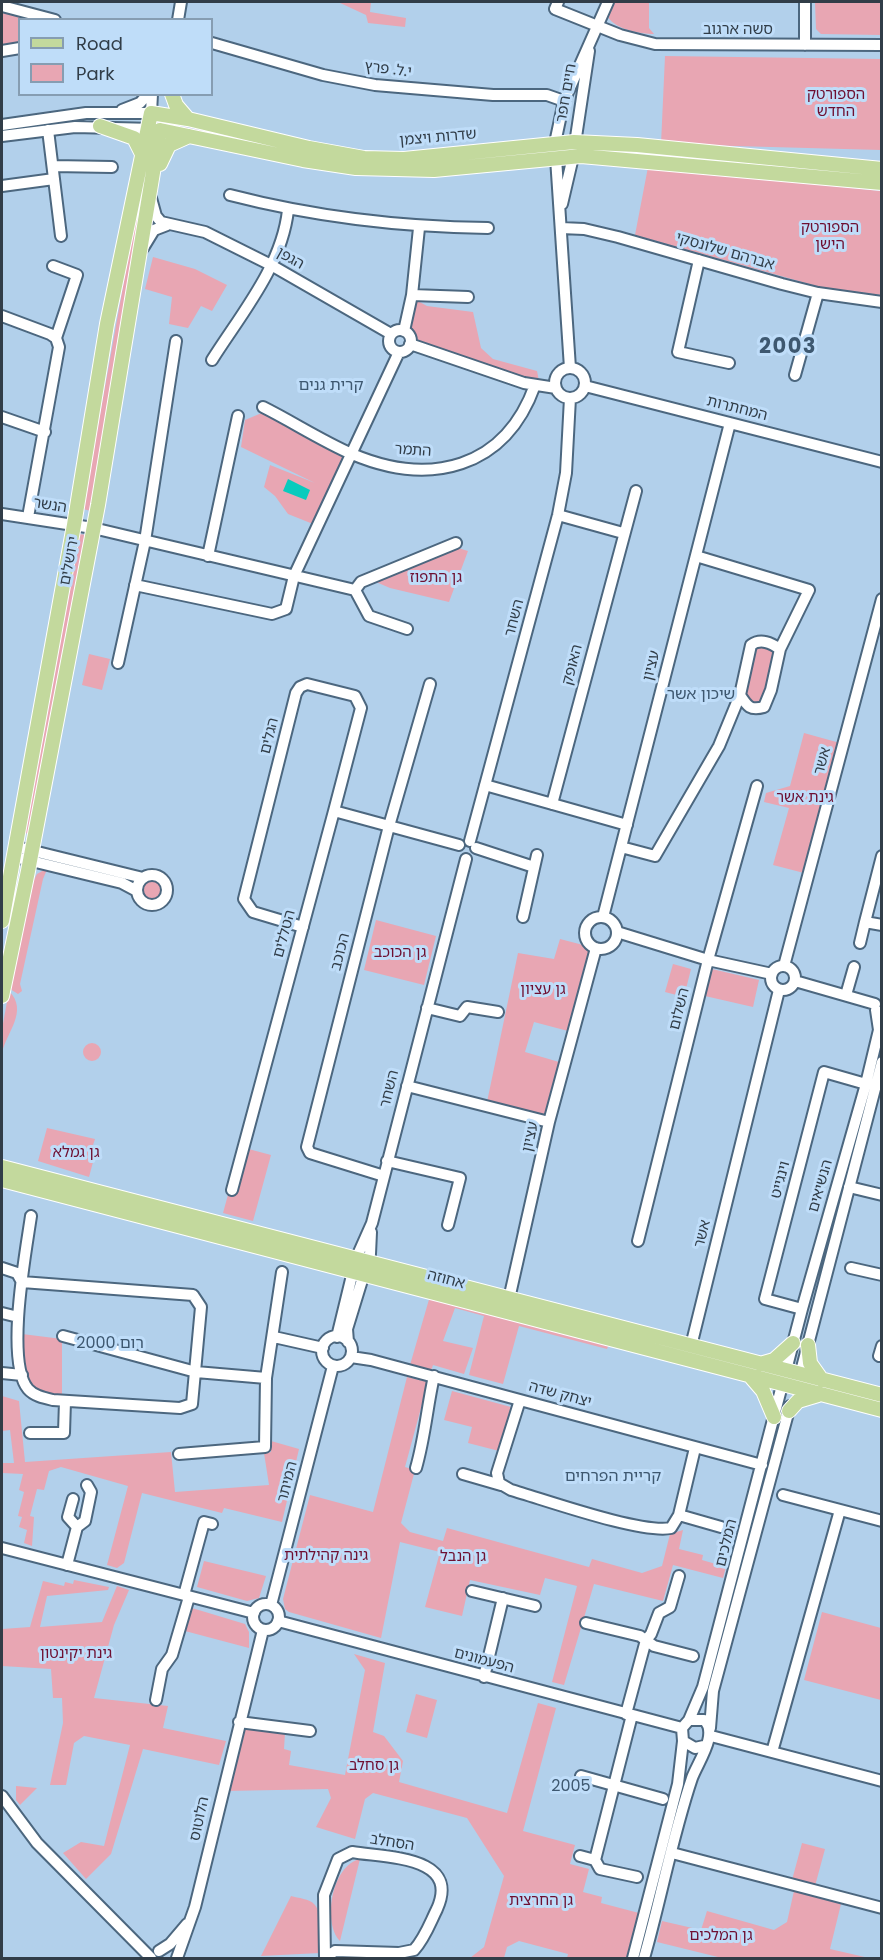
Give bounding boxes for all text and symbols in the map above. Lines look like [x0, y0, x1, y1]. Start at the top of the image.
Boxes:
legend [18, 18, 213, 96]
street label: סשה ארגוב [703, 21, 773, 39]
text: Road [76, 31, 123, 56]
street label: י.ל. פרץ [363, 58, 413, 82]
text: Park [76, 61, 115, 86]
street label: חיים חפר [553, 62, 581, 124]
park label: הספורטק החדש [807, 86, 865, 121]
street label: שדרות ויצמן [399, 126, 477, 150]
park label: הספורטק הישן [801, 219, 859, 254]
street label: אברהם שלונסקי [674, 229, 776, 275]
street label: הגפן [273, 244, 307, 274]
district label: 2003 [759, 335, 817, 361]
district label: קרית גנים [298, 376, 364, 396]
street label: המחתרות [705, 393, 769, 425]
street label: התמר [394, 441, 432, 461]
street label: הנשר [32, 494, 68, 518]
street label: ירושלים [56, 535, 84, 587]
park label: גן התפוז [410, 569, 462, 587]
street label: השחר [501, 597, 529, 639]
street label: האופק [559, 643, 587, 687]
street label: עציון [640, 649, 664, 683]
district label: שיכון אשר [667, 685, 735, 705]
street label: הגלים [257, 716, 283, 756]
street label: אשר [811, 745, 835, 777]
park label: גינת אשר [776, 789, 834, 807]
street label: הטללים [270, 908, 300, 960]
street label: הכוכב [328, 931, 354, 973]
park label: גן הכוכב [374, 944, 426, 962]
park label: גן עציון [520, 981, 566, 999]
street label: השלום [666, 986, 694, 1032]
street label: השחר [377, 1068, 403, 1110]
street label: עציון [519, 1120, 543, 1154]
park label: גן גמלא [52, 1144, 100, 1162]
street label: הנשיאים [805, 1158, 837, 1214]
street label: וינגייט [767, 1159, 795, 1201]
street label: אשר [691, 1218, 715, 1250]
street label: אחוזה [425, 1266, 467, 1294]
district label: רום 2000 [76, 1334, 144, 1354]
street label: יצחק שדה [527, 1378, 593, 1412]
street label: המיתר [274, 1460, 302, 1504]
district label: קריית הפרחים [565, 1467, 661, 1487]
street label: המלכים [712, 1517, 742, 1569]
park label: גינה קהילתית [284, 1547, 368, 1565]
park label: גן הנבל [440, 1548, 486, 1566]
street label: הפעמונים [452, 1644, 516, 1678]
park label: גינת יקינטון [40, 1645, 112, 1663]
park label: גן סחלב [349, 1757, 399, 1775]
district label: 2005 [548, 1777, 594, 1797]
street label: הלוטוס [187, 1795, 213, 1843]
street label: הסחלב [368, 1831, 416, 1855]
park label: גן החרצית [509, 1892, 573, 1910]
park label: גן המלכים [689, 1927, 753, 1945]

